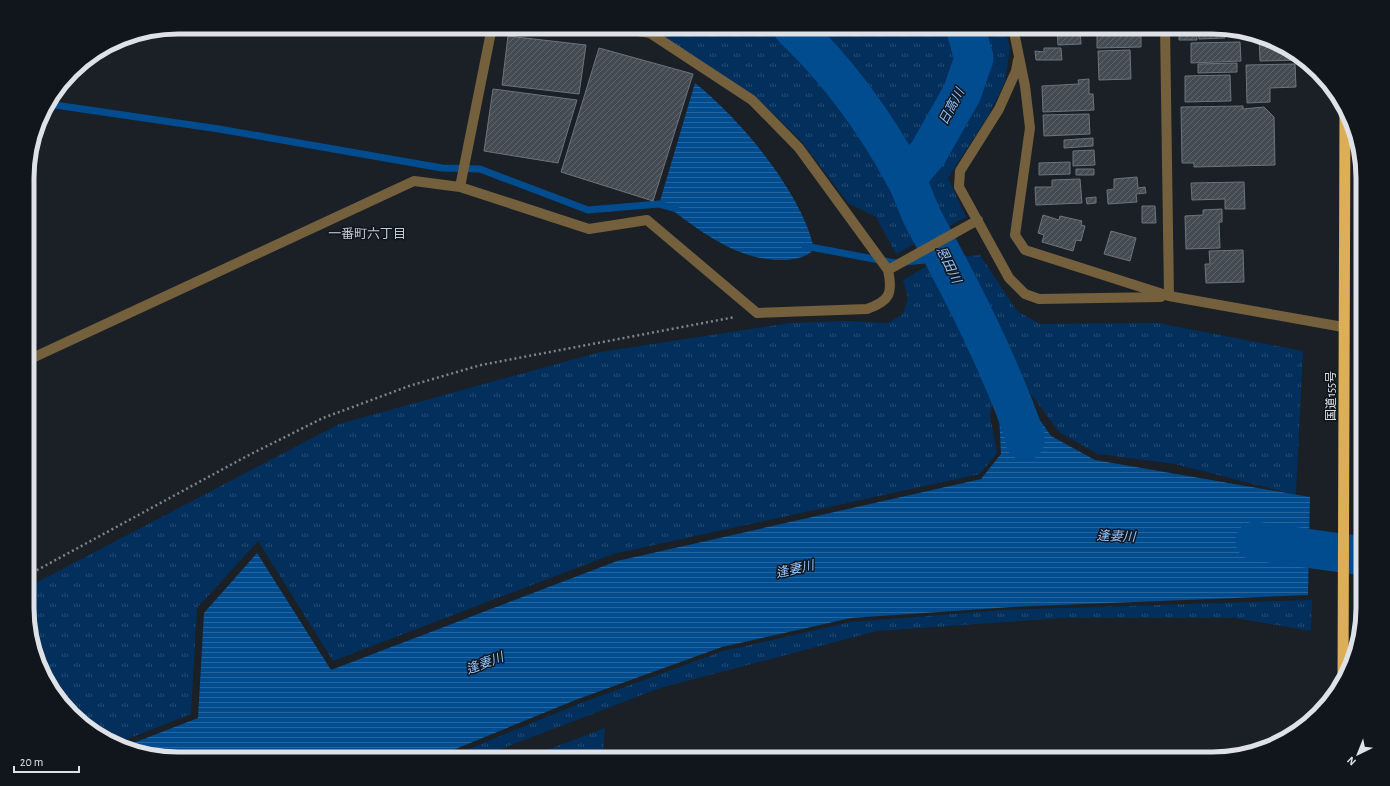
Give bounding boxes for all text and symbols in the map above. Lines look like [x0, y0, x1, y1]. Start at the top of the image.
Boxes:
water label: 日高川 [936, 85, 968, 127]
district label: 一番町六丁目 [328, 227, 406, 241]
water label: 恩田川 [934, 244, 964, 287]
street label: 国道155号 [1324, 371, 1337, 421]
water label: 逢妻川 [1096, 529, 1138, 544]
water label: 逢妻川 [774, 558, 817, 581]
water label: 逢妻川 [464, 649, 507, 677]
north arrow [1338, 734, 1378, 774]
scale bar [14, 748, 79, 774]
text: N [1345, 754, 1358, 768]
text: 20 m [20, 756, 43, 768]

